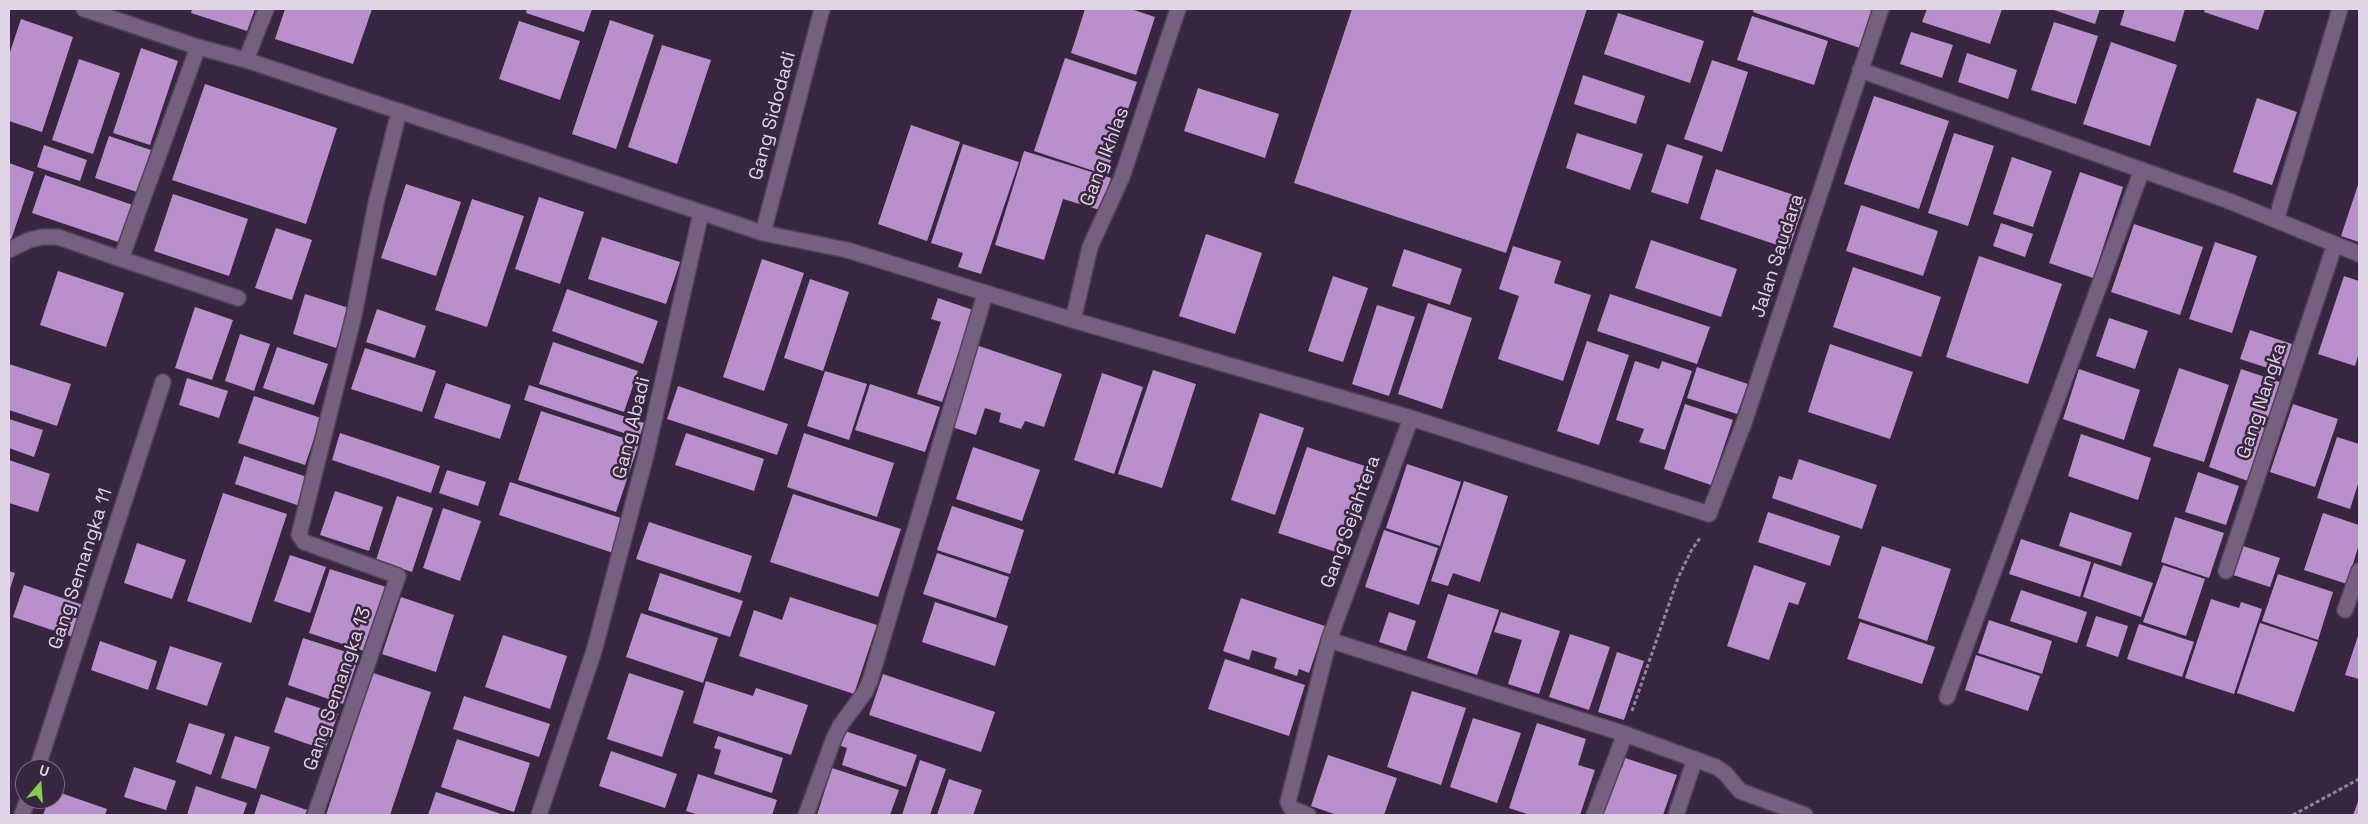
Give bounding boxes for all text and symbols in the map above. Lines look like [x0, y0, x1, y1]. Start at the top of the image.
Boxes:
street label: Gang Sidodadi [745, 49, 801, 183]
street label: Gang Ikhlas [1076, 104, 1134, 210]
street label: Jalan Saudara [1747, 191, 1809, 321]
street label: Gang Nangka [2233, 340, 2291, 462]
street label: Gang Abadi [608, 375, 656, 481]
street label: Gang Sejahtera [1316, 453, 1386, 591]
street label: Gang Semangka 11 [44, 486, 118, 652]
street label: Gang Semangka 13 [299, 604, 377, 774]
north arrow [15, 759, 65, 809]
text: U [37, 761, 52, 781]

